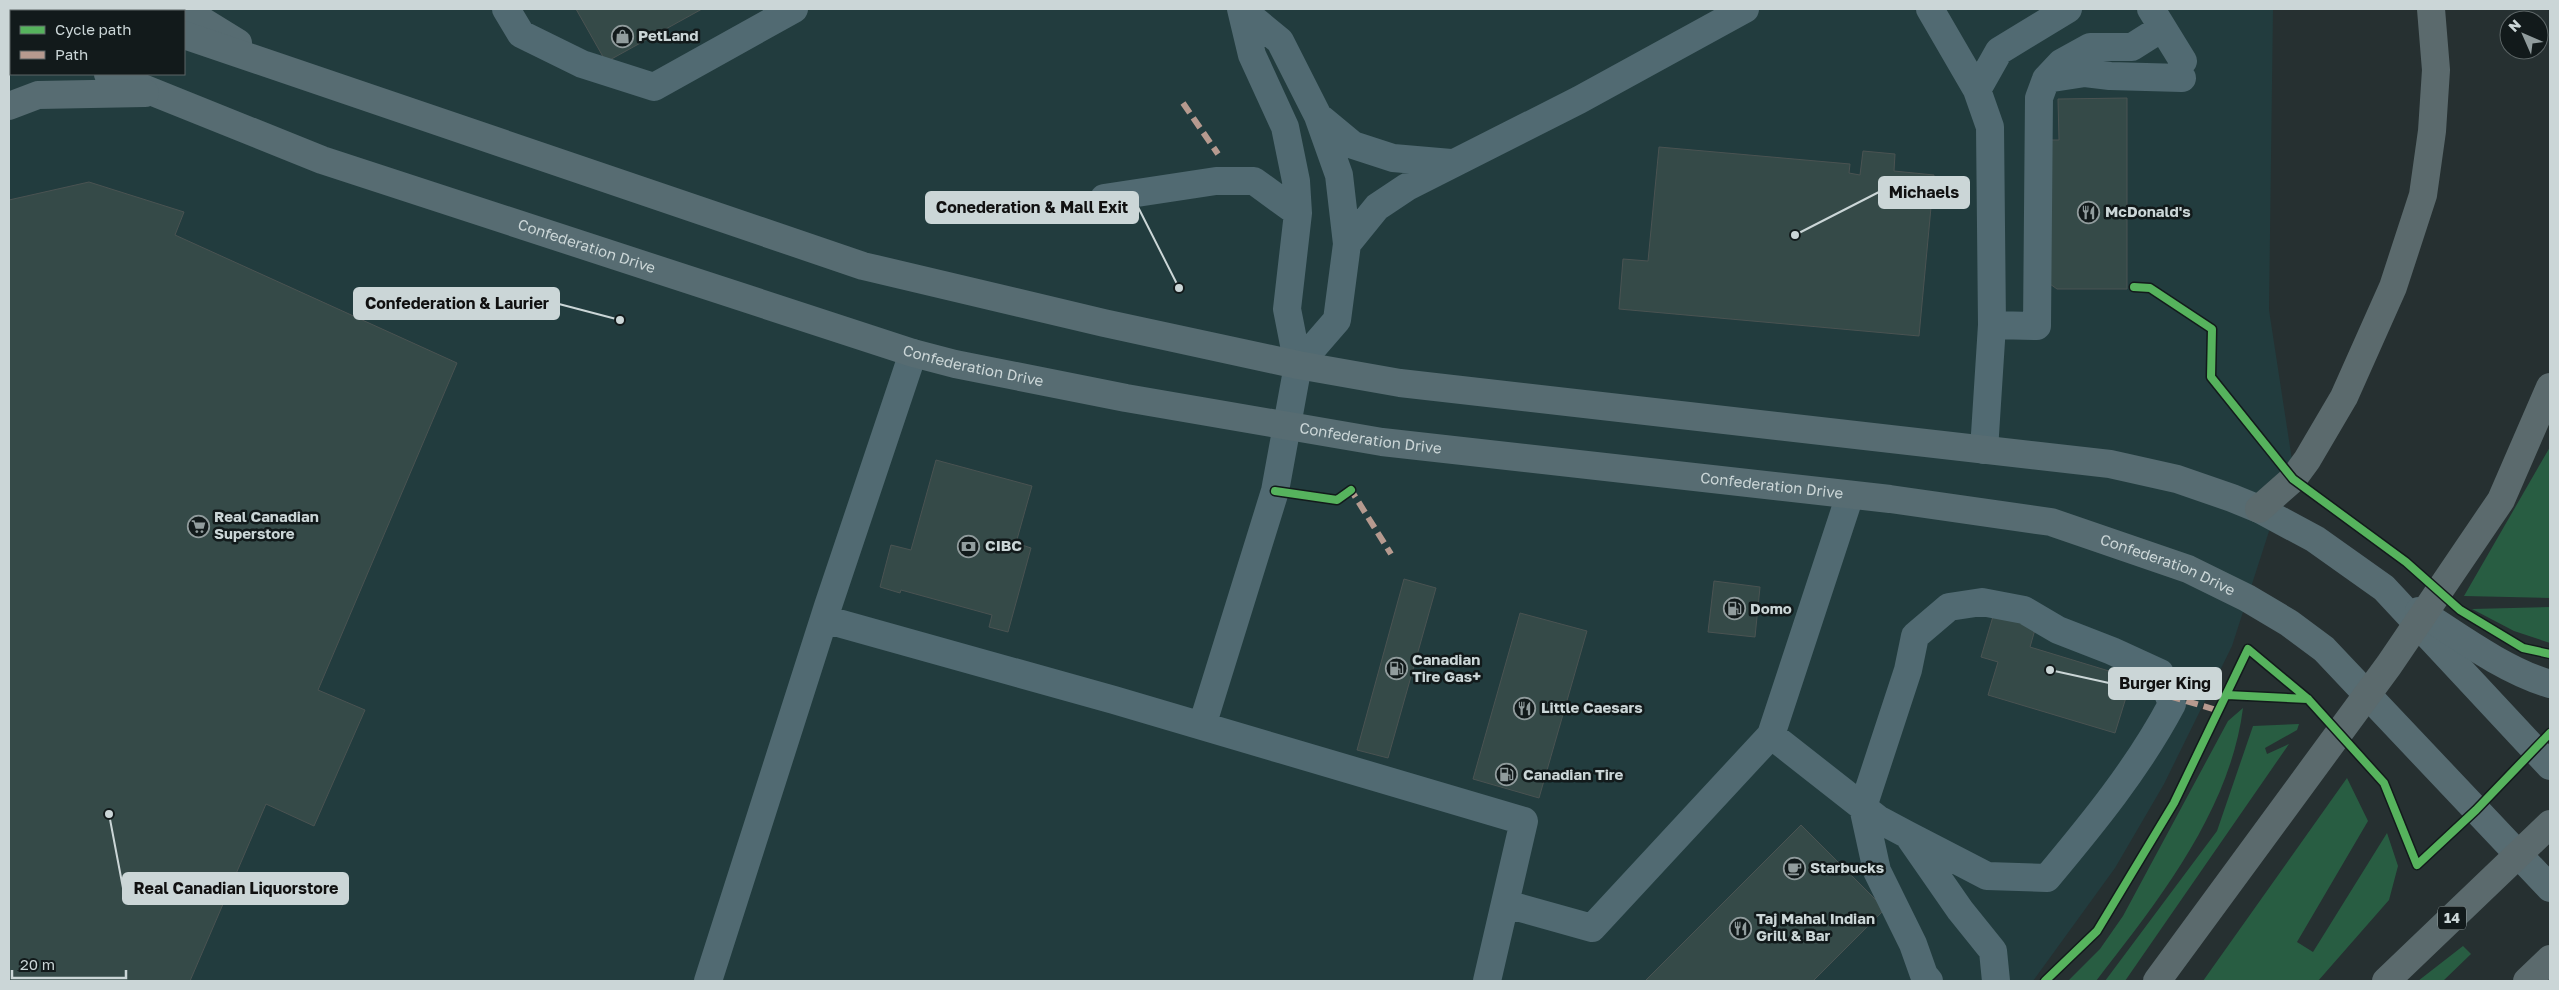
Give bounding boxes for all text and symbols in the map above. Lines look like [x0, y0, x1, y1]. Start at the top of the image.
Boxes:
legend [10, 10, 185, 75]
north arrow [2499, 10, 2549, 60]
text: N [2505, 16, 2524, 35]
text: Cycle path [55, 20, 131, 38]
shop icon: PetLand [610, 24, 634, 48]
place label: PetLand [638, 26, 698, 44]
text: Path [55, 45, 88, 63]
callout: Michaels [1879, 177, 1969, 208]
text: Michaels [1889, 182, 1959, 202]
callout: Conederation & Mall Exit [926, 192, 1138, 223]
text: Conederation & Mall Exit [936, 197, 1128, 217]
restaurant icon: McDonald's [2077, 200, 2101, 224]
place label: McDonald's [2105, 202, 2191, 220]
street label: Confederation Drive [516, 215, 658, 276]
callout: Confederation & Laurier [354, 288, 559, 319]
text: Confederation & Laurier [365, 293, 549, 313]
street label: Confederation Drive [901, 340, 1046, 389]
street label: Confederation Drive [1298, 418, 1443, 457]
street label: Confederation Drive [1699, 468, 1845, 502]
place label: Real Canadian Superstore [214, 507, 319, 542]
supermarket icon: Real Canadian Superstore [186, 514, 210, 538]
street label: Confederation Drive [2098, 530, 2239, 599]
bank icon: CIBC [957, 534, 981, 558]
place label: CIBC [985, 536, 1022, 554]
fuel station icon: Domo [1722, 597, 1746, 621]
place label: Domo [1750, 599, 1792, 617]
place label: Canadian Tire Gas+ [1412, 650, 1481, 685]
fuel station icon: Canadian Tire Gas+ [1384, 657, 1408, 681]
callout: Burger King [2109, 668, 2221, 699]
text: Burger King [2119, 673, 2211, 693]
restaurant icon: Little Caesars [1513, 696, 1537, 720]
place label: Little Caesars [1541, 698, 1643, 716]
fuel station icon: Canadian Tire [1495, 763, 1519, 787]
place label: Canadian Tire [1523, 765, 1623, 783]
cafe icon: Starbucks [1782, 856, 1806, 880]
place label: Starbucks [1810, 858, 1884, 876]
callout: Real Canadian Liquorstore [123, 873, 348, 904]
text: Real Canadian Liquorstore [134, 878, 338, 898]
road number: 14 [2438, 906, 2466, 930]
place label: Taj Mahal Indian Grill & Bar [1756, 909, 1875, 944]
restaurant icon: Taj Mahal Indian Grill & Bar [1728, 916, 1752, 940]
scale bar [12, 948, 126, 980]
text: 20 m [20, 955, 55, 973]

